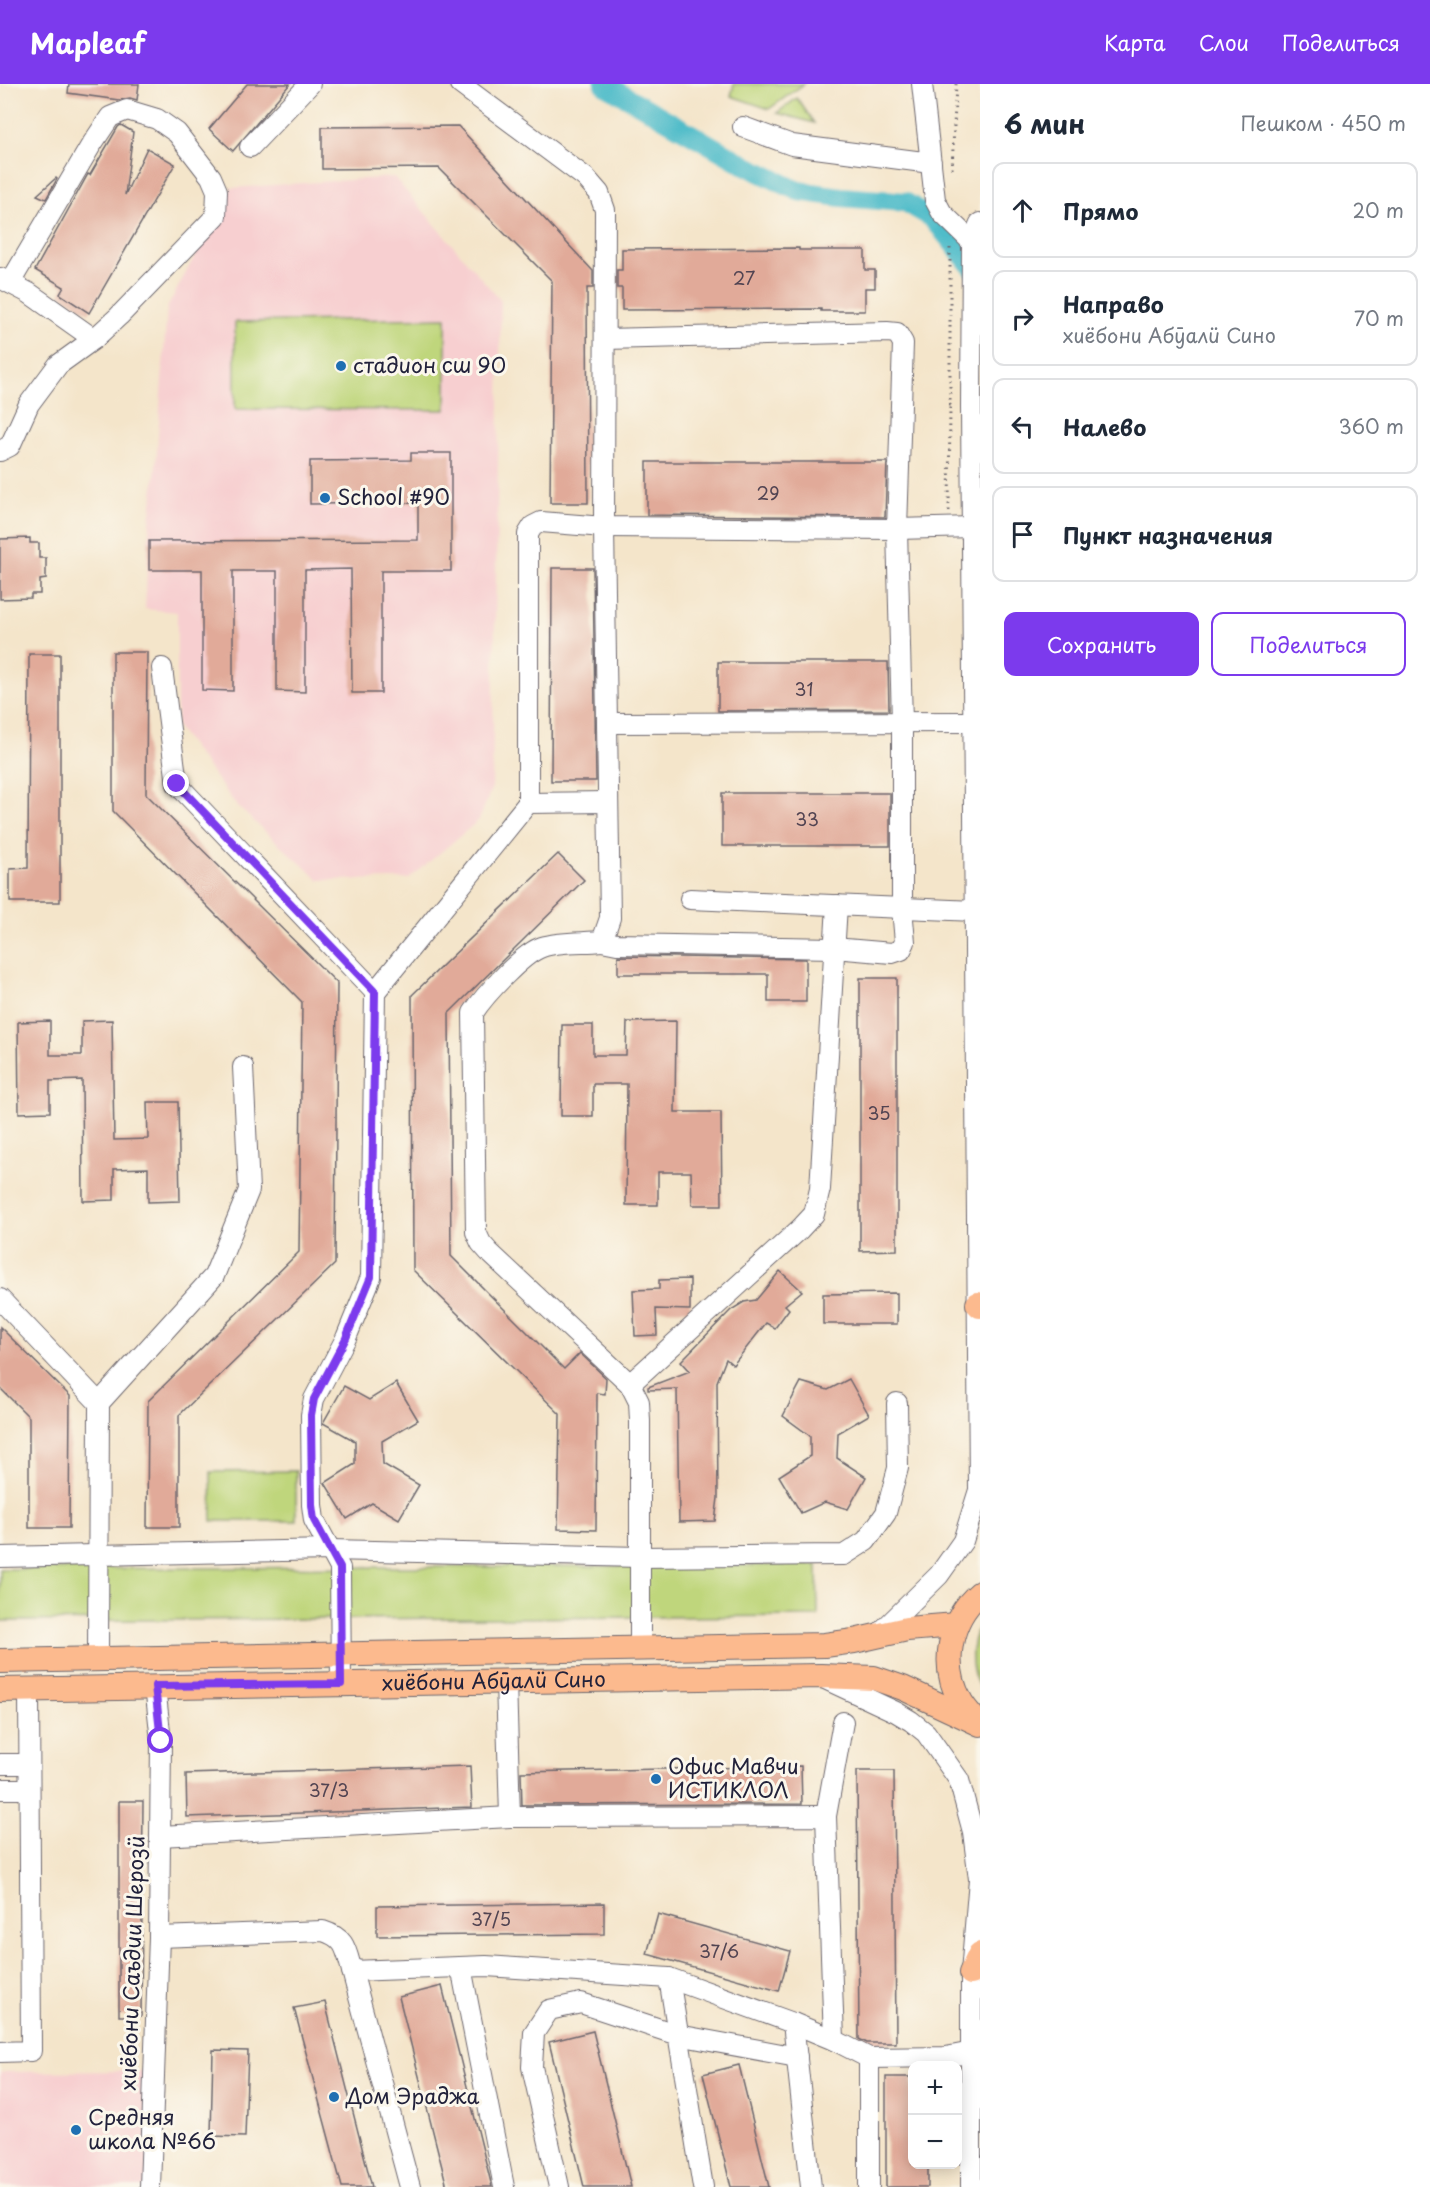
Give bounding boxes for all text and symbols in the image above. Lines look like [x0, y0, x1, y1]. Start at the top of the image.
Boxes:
text: Mapleaf [30, 21, 146, 64]
text: Карта [1104, 26, 1166, 58]
text: Слои [1199, 26, 1249, 58]
text: Поделиться [1282, 26, 1400, 58]
text: 6 мин [1004, 104, 1085, 143]
text: Пешком · 450 m [1240, 108, 1406, 138]
icon: ahead [1006, 194, 1039, 227]
text: Прямо [1063, 194, 1138, 227]
text: 20 m [1352, 195, 1404, 225]
house number: 27 [733, 264, 755, 291]
text: Направо [1063, 287, 1164, 320]
icon: right [1006, 302, 1039, 335]
text: 70 m [1354, 303, 1404, 333]
text: хиёбони Абӯалӣ Сино [1063, 320, 1276, 350]
place label: стадион сш 90 [353, 348, 506, 380]
marker: стадион сш 90 [334, 359, 348, 373]
icon: left [1006, 410, 1039, 443]
text: Налево [1063, 410, 1146, 443]
text: 360 m [1338, 411, 1404, 441]
house number: 29 [757, 479, 779, 506]
place label: School #90 [337, 480, 450, 512]
marker: School #90 [318, 491, 332, 505]
icon: arrive [1006, 518, 1039, 551]
text: Пункт назначения [1063, 518, 1273, 551]
button: Сохранить [1004, 612, 1199, 676]
button: Поделиться [1211, 612, 1406, 676]
house number: 31 [795, 675, 813, 702]
route end [163, 770, 189, 796]
house number: 33 [795, 805, 819, 832]
house number: 35 [867, 1099, 891, 1126]
street label: хиёбони Абӯалӣ Сино [382, 1662, 606, 1697]
route start [147, 1727, 173, 1753]
place label: Офис Мавчи ИСТИКЛОЛ [668, 1749, 799, 1805]
marker: Офис Мавчи ИСТИКЛОЛ [649, 1772, 663, 1786]
house number: 37/3 [309, 1776, 349, 1803]
street label: хиёбони Саъдии Шерозӣ [111, 1835, 151, 2091]
house number: 37/5 [471, 1905, 511, 1932]
house number: 37/6 [699, 1937, 739, 1964]
map controls [908, 2061, 962, 2169]
button: + [908, 2061, 962, 2115]
place label: Дом Эраджа [345, 2079, 480, 2111]
marker: Дом Эраджа [327, 2090, 341, 2104]
place label: Средняя школа №66 [88, 2100, 216, 2156]
button: − [908, 2115, 962, 2169]
marker: Средняя школа №66 [69, 2123, 83, 2137]

